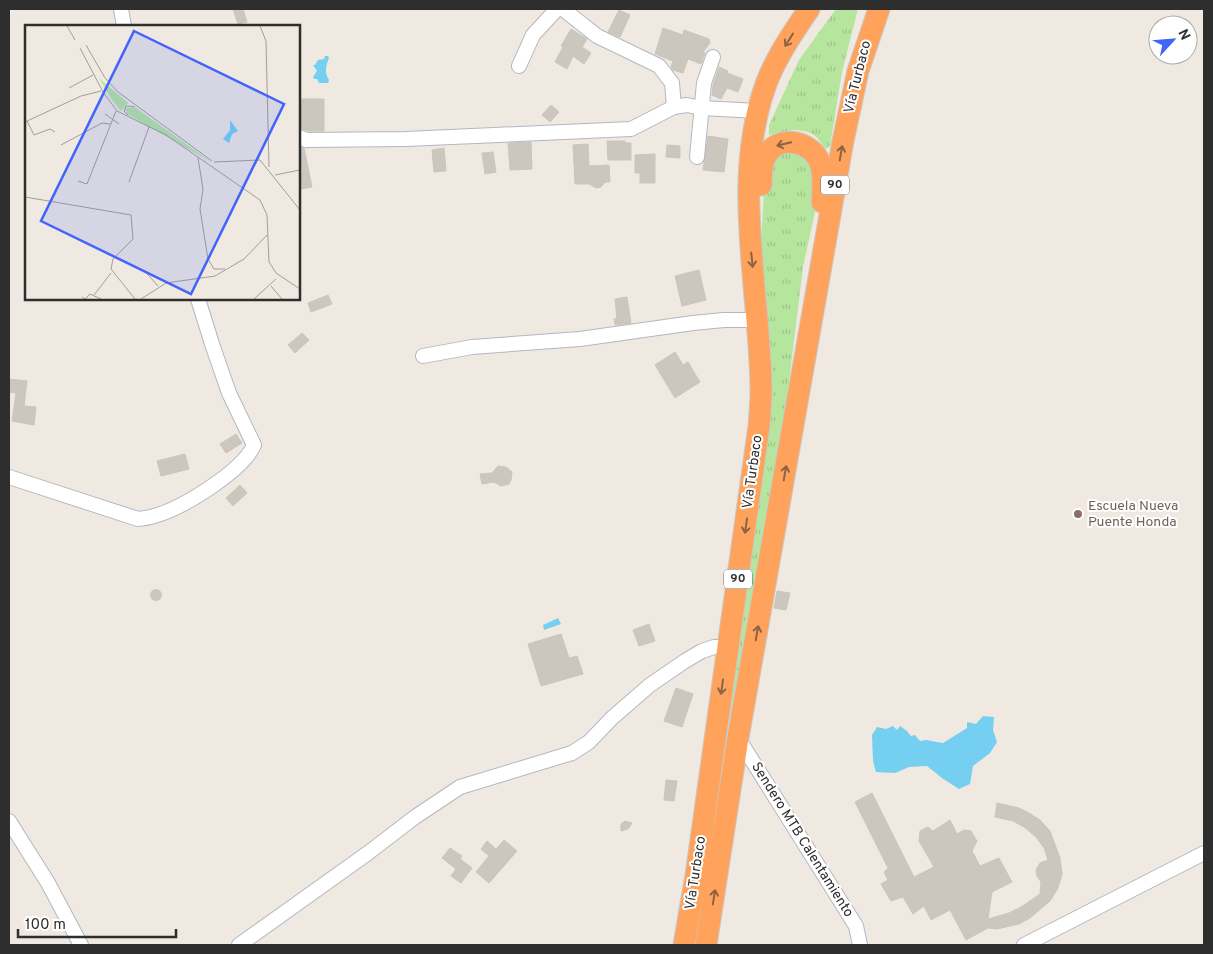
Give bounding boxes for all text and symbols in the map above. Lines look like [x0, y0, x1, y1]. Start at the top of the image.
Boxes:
north arrow [1148, 15, 1198, 65]
inset map [25, 25, 300, 300]
text: N [1173, 27, 1193, 43]
one-way arrow [783, 33, 793, 47]
street label: Vía Turbaco [841, 39, 875, 115]
one-way arrow [776, 140, 792, 149]
one-way arrow [836, 145, 846, 161]
road number: 90 [821, 176, 849, 194]
one-way arrow [747, 252, 757, 268]
street label: Vía Turbaco [739, 434, 767, 510]
one-way arrow [780, 465, 790, 481]
place label: Escuela Nueva Puente Honda [1088, 498, 1178, 531]
marker: Escuela Nueva Puente Honda [1072, 508, 1084, 520]
one-way arrow [740, 518, 750, 534]
road number: 90 [724, 570, 752, 588]
one-way arrow [753, 626, 763, 642]
one-way arrow [717, 679, 727, 695]
street label: Sendero MTB Calentamiento [747, 759, 857, 921]
street label: Vía Turbaco [682, 835, 710, 911]
one-way arrow [709, 890, 719, 906]
scale bar [18, 906, 175, 938]
text: 100 m [25, 916, 66, 935]

